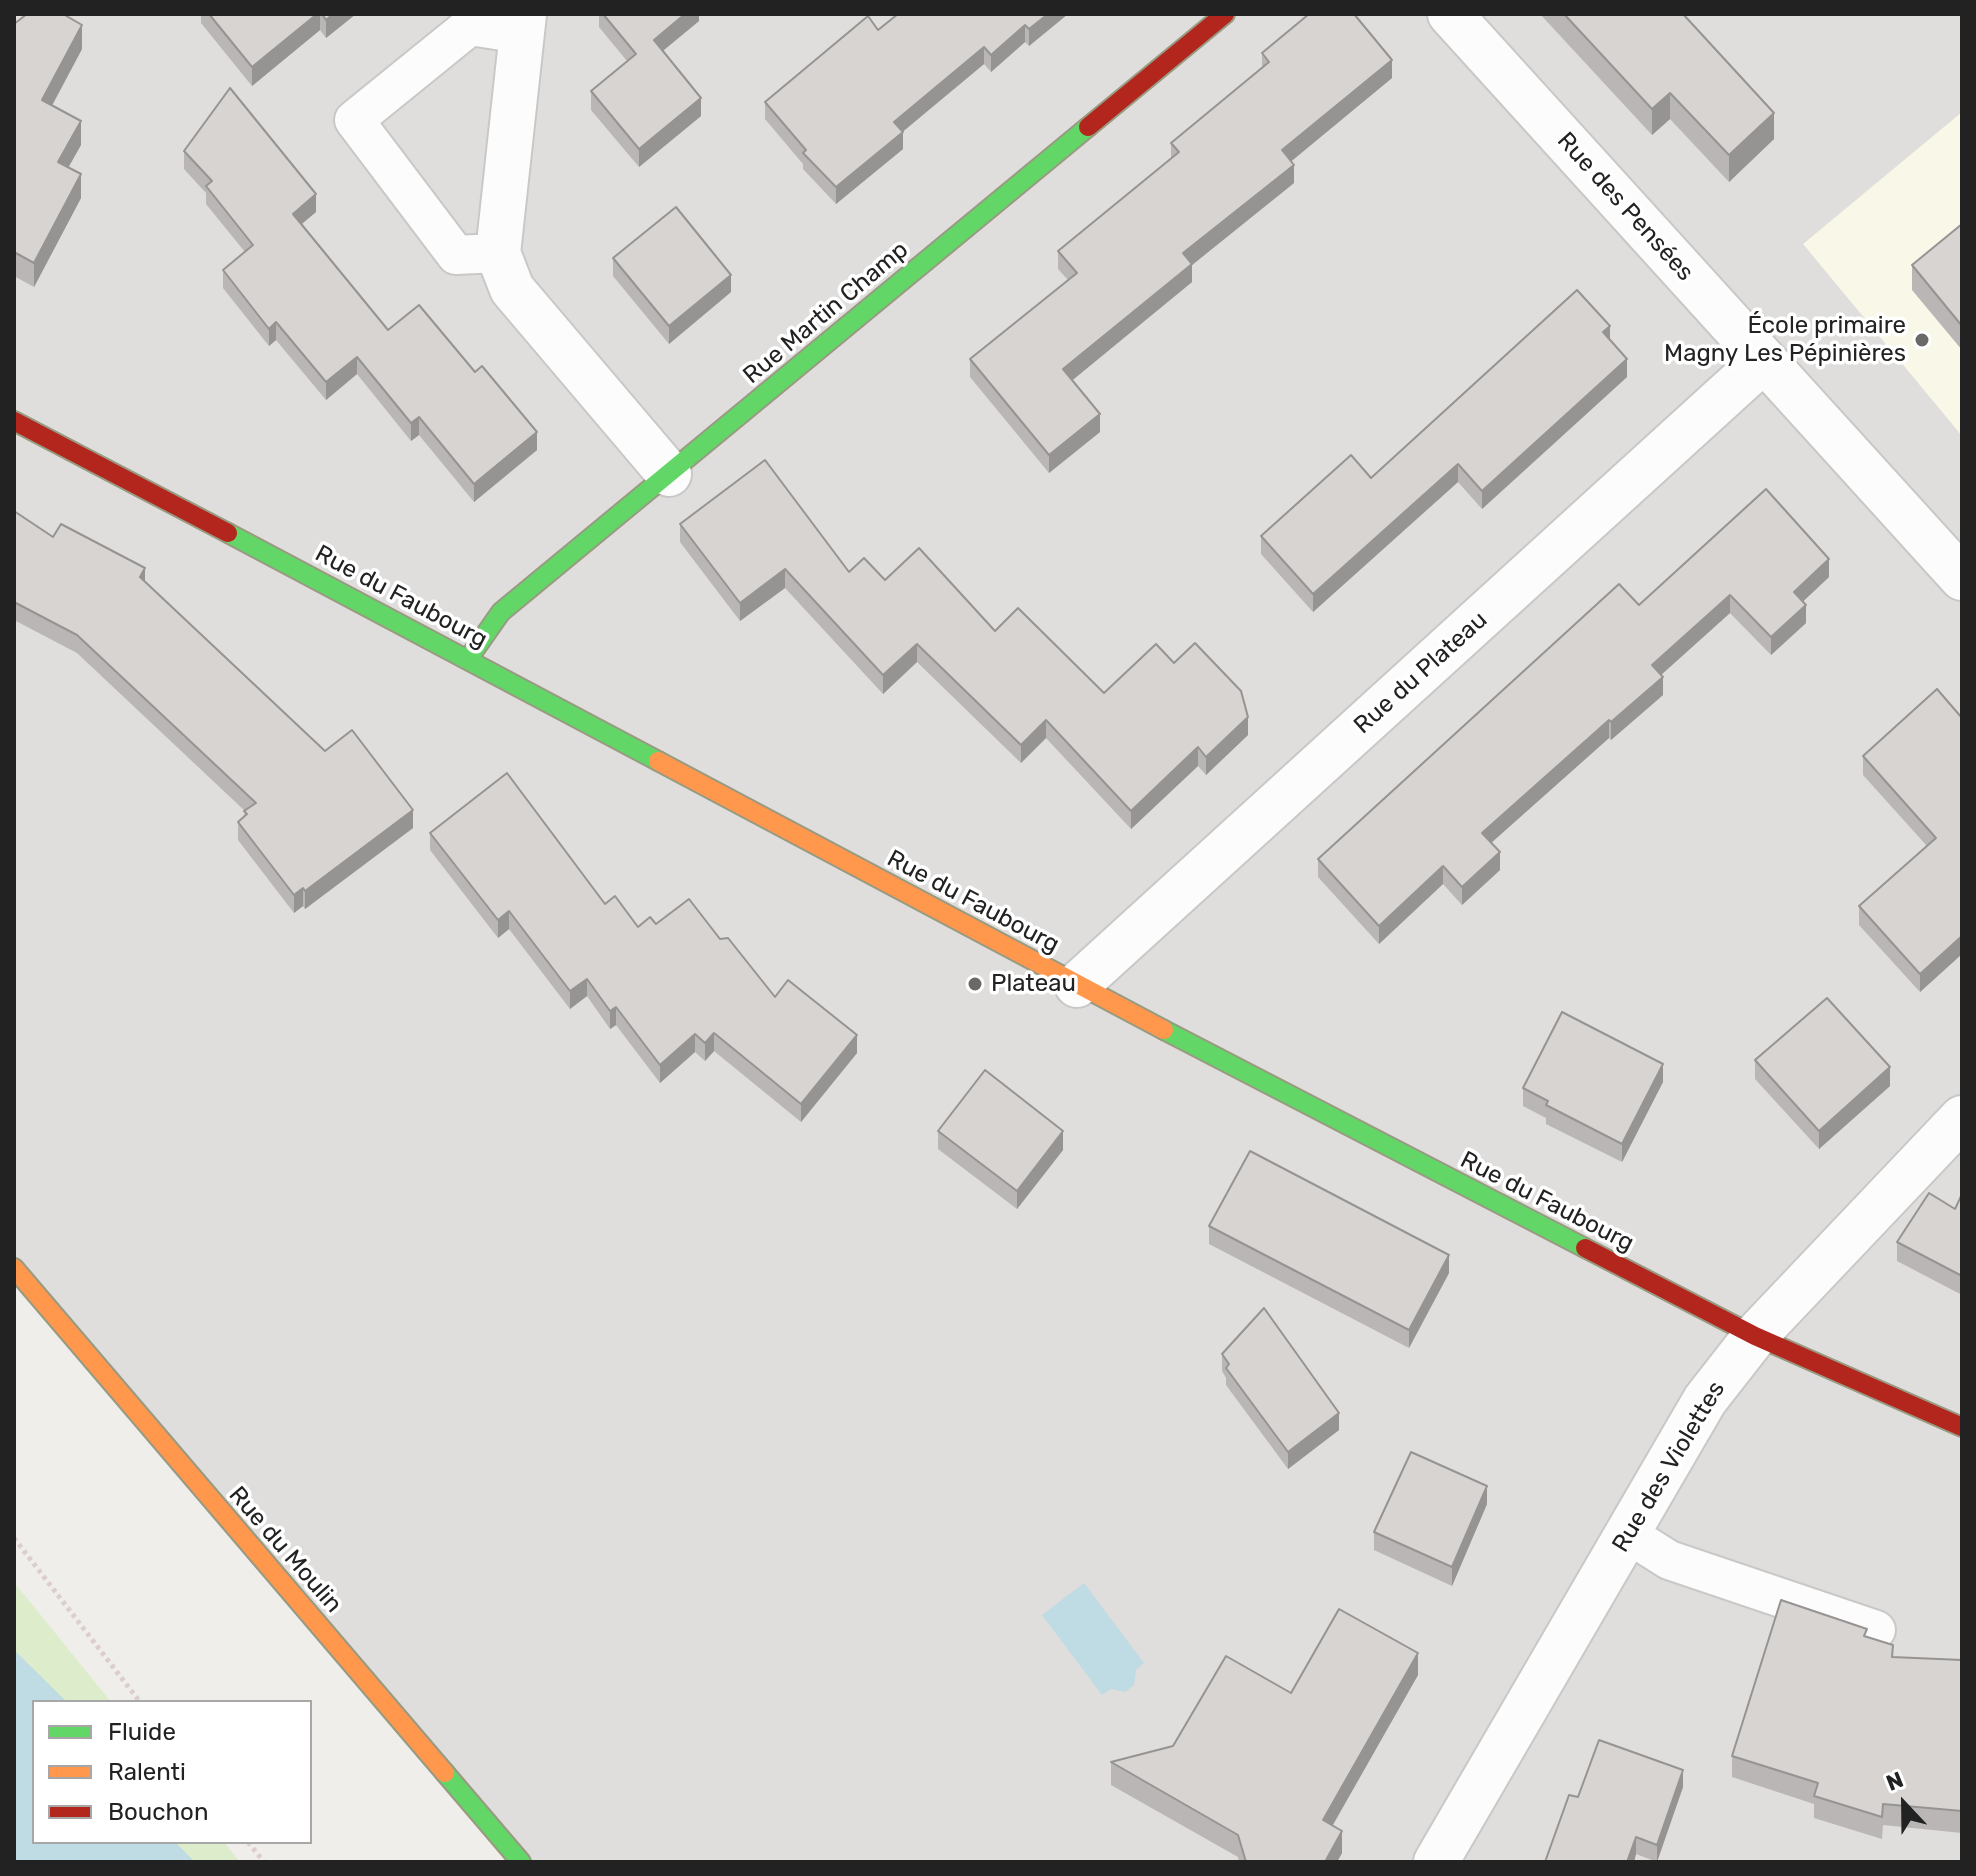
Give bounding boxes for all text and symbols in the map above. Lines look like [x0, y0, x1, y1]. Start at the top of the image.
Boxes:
street label: Rue des Pensées [1551, 127, 1699, 287]
street label: Rue Martin Champ [738, 236, 914, 390]
place label: École primaire Magny Les Pépinières [1664, 312, 1906, 368]
marker: École primaire Magny Les Pépinières [1913, 331, 1931, 349]
street label: Rue du Faubourg [310, 539, 492, 655]
street label: Rue du Plateau [1349, 606, 1493, 740]
street label: Rue du Faubourg [882, 844, 1064, 960]
place label: Plateau [991, 970, 1076, 998]
marker: Plateau [966, 975, 984, 993]
street label: Rue du Faubourg [1455, 1146, 1639, 1258]
street label: Rue des Violettes [1607, 1376, 1731, 1558]
street label: Rue du Moulin [222, 1481, 348, 1619]
legend [32, 1700, 312, 1844]
text: Fluide [108, 1718, 176, 1746]
text: Ralenti [108, 1758, 186, 1786]
north arrow [1864, 1764, 1944, 1844]
text: N [1882, 1766, 1907, 1797]
text: Bouchon [108, 1798, 208, 1826]

